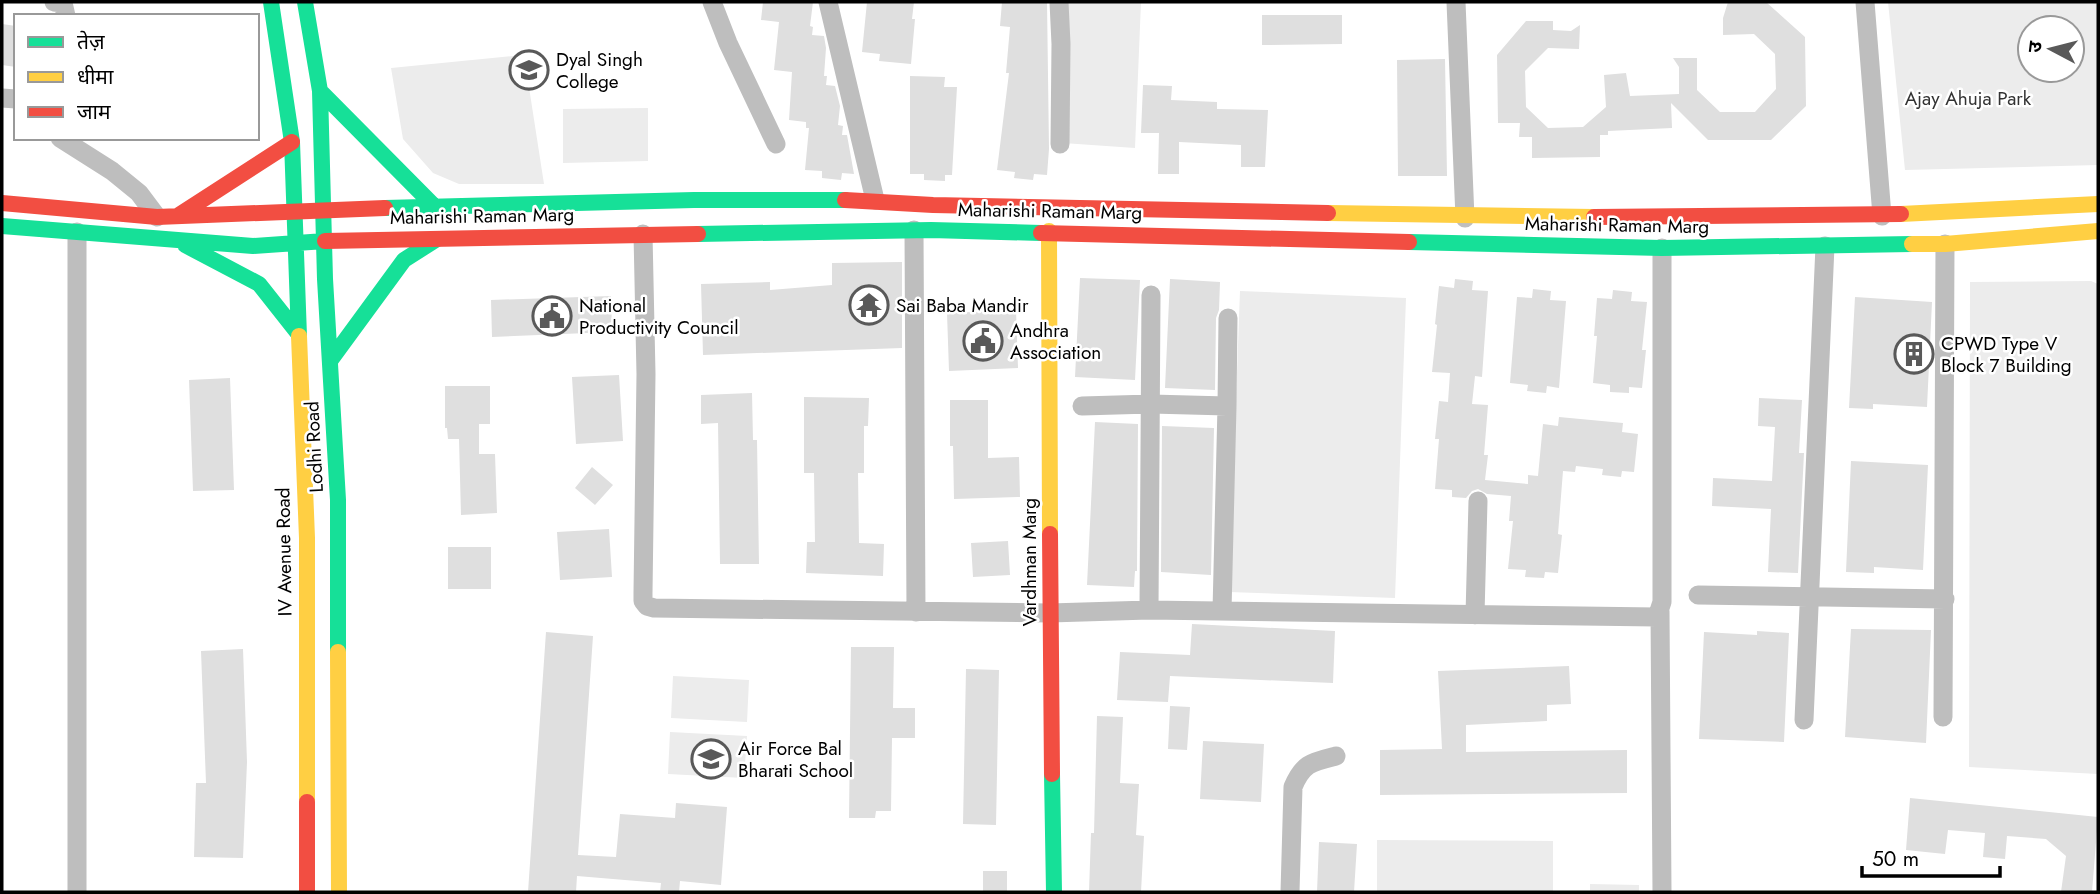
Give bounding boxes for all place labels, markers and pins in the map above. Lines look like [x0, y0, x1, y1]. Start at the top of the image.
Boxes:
place label: Dyal Singh College [556, 46, 643, 95]
school or university icon: Dyal Singh College [508, 49, 550, 91]
temple icon: Sai Baba Mandir [848, 284, 890, 326]
place label: National Productivity Council [579, 292, 739, 341]
place label: Sai Baba Mandir [896, 292, 1029, 319]
public building icon: National Productivity Council [531, 295, 573, 337]
place label: Andhra Association [1010, 317, 1101, 366]
public building icon: Andhra Association [962, 320, 1004, 362]
place label: CPWD Type V Block 7 Building [1941, 330, 2072, 379]
building icon: CPWD Type V Block 7 Building [1893, 333, 1935, 375]
place label: Air Force Bal Bharati School [738, 735, 853, 784]
school or university icon: Air Force Bal Bharati School [690, 738, 732, 780]

